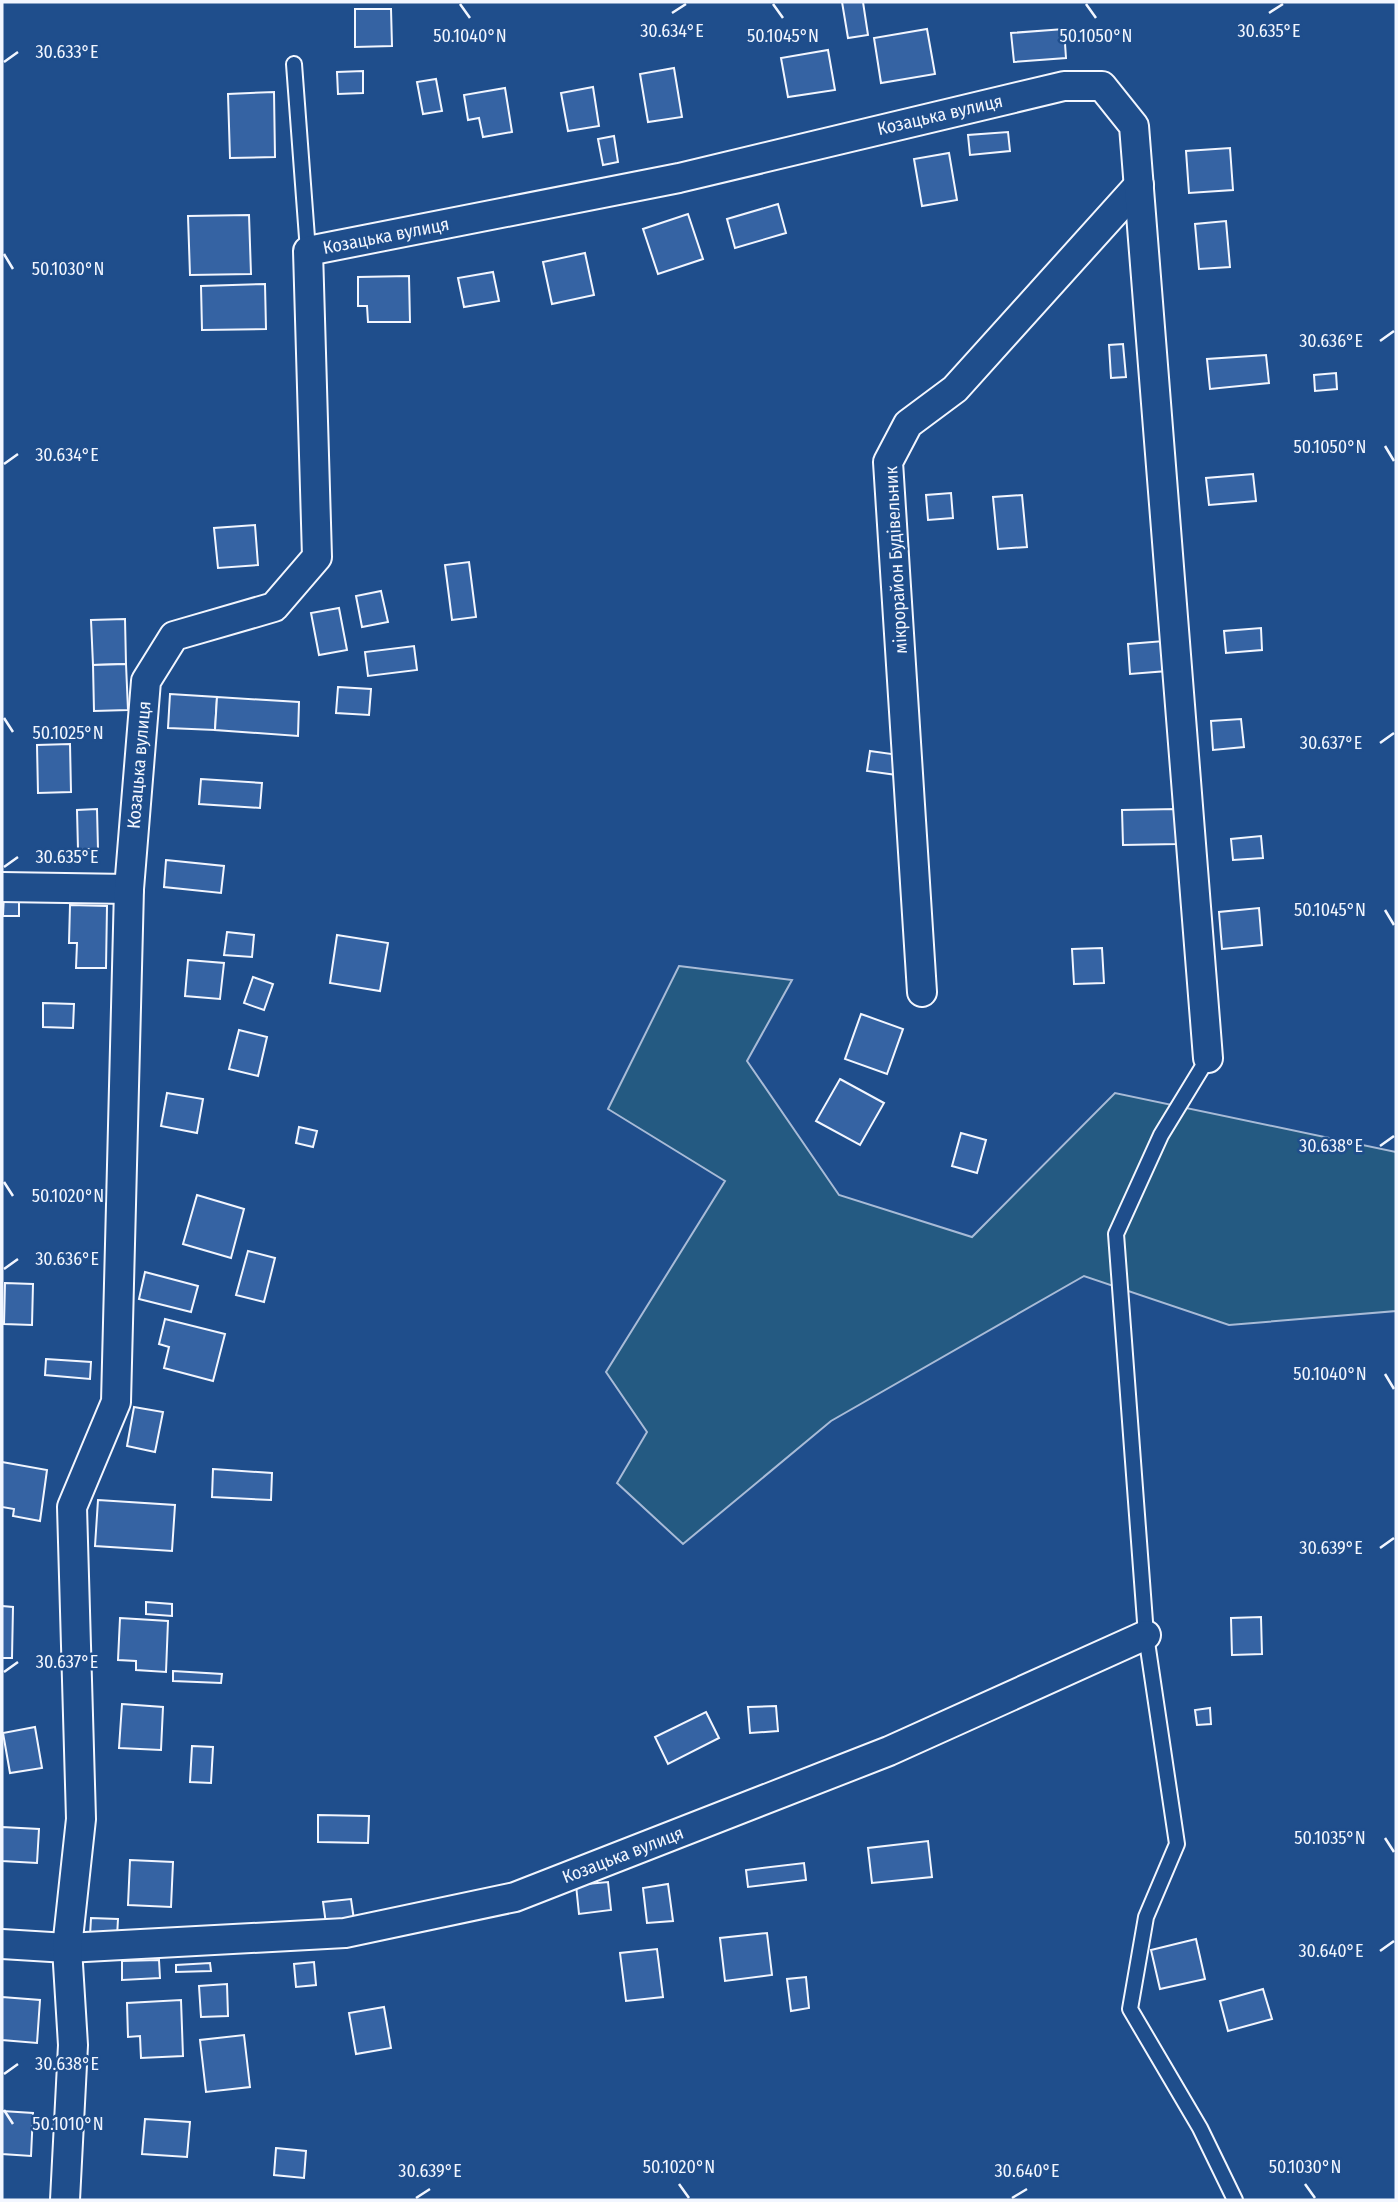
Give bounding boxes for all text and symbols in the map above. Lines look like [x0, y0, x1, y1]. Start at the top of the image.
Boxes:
text: 30.634°E [640, 20, 704, 42]
text: 30.635°E [1238, 20, 1301, 42]
text: 50.1040°N [433, 25, 507, 47]
text: 50.1045°N [747, 25, 819, 47]
text: 50.1050°N [1059, 25, 1133, 47]
text: 30.633°E [35, 41, 99, 63]
street label: Козацька вулиця [875, 90, 1005, 140]
street label: Козацька вулиця [321, 213, 451, 259]
text: 50.1030°N [32, 258, 104, 280]
text: 30.636°E [1299, 330, 1363, 352]
text: 50.1050°N [1293, 436, 1367, 458]
text: 30.634°E [35, 444, 99, 466]
street label: мікрорайон Будівельник [880, 465, 912, 654]
street label: Козацька вулиця [122, 700, 156, 830]
text: 50.1025°N [32, 722, 104, 744]
text: 30.637°E [1300, 732, 1362, 754]
text: 30.635°E [36, 846, 99, 868]
text: 50.1045°N [1294, 899, 1366, 921]
text: 30.638°E [1299, 1135, 1363, 1157]
text: 50.1020°N [32, 1185, 104, 1207]
text: 30.636°E [35, 1248, 99, 1270]
text: 50.1040°N [1293, 1363, 1367, 1385]
text: 30.639°E [1299, 1537, 1363, 1559]
text: 30.637°E [36, 1651, 98, 1673]
street label: Козацька вулиця [559, 1822, 687, 1888]
text: 50.1035°N [1294, 1827, 1366, 1849]
text: 30.640°E [1298, 1940, 1364, 1962]
text: 30.638°E [35, 2053, 99, 2075]
text: 50.1010°N [32, 2113, 104, 2135]
text: 50.1020°N [643, 2156, 715, 2178]
text: 50.1030°N [1269, 2156, 1341, 2178]
text: 30.639°E [398, 2160, 462, 2182]
text: 30.640°E [994, 2160, 1060, 2182]

